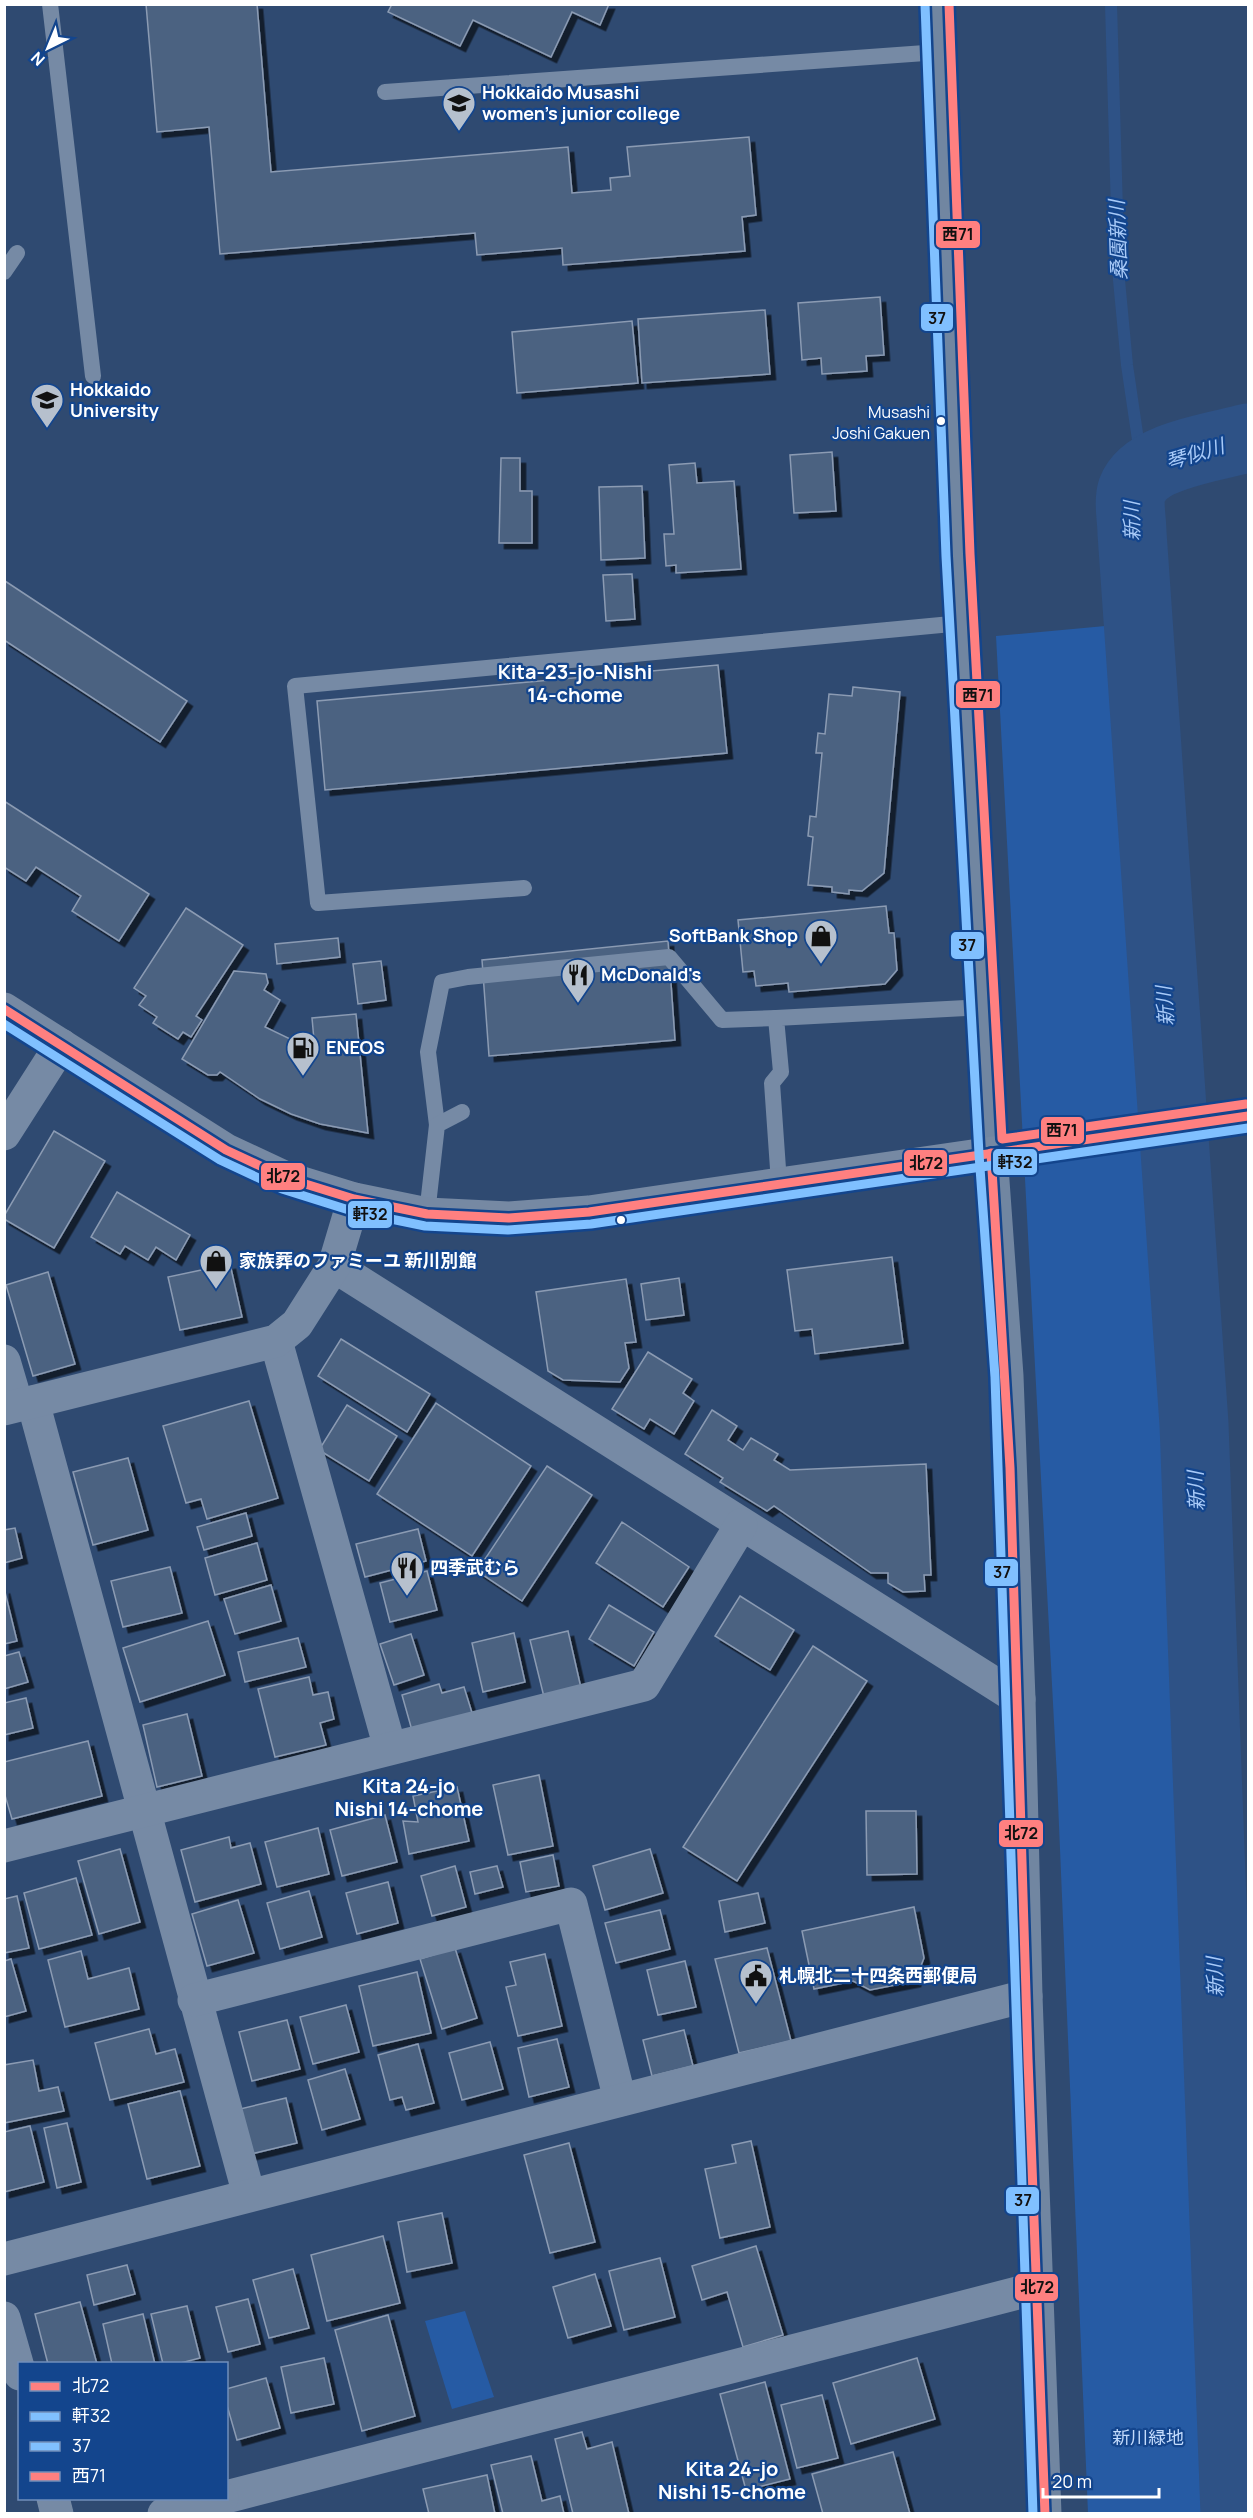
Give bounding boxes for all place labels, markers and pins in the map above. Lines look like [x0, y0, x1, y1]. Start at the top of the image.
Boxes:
place label: Hokkaido Musashi women's junior college [482, 80, 680, 125]
school or university icon: Hokkaido Musashi women's junior college [441, 85, 477, 132]
place label: Hokkaido University [70, 377, 159, 422]
school or university icon: Hokkaido University [29, 382, 65, 429]
place label: Musashi Joshi Gakuen [832, 401, 930, 444]
marker: Musashi Joshi Gakuen [935, 415, 947, 427]
shop icon: SoftBank Shop [803, 918, 839, 965]
place label: SoftBank Shop [669, 923, 798, 947]
restaurant icon: McDonald's [560, 957, 596, 1004]
place label: McDonald's [601, 962, 702, 986]
fuel station icon: ENEOS [285, 1030, 321, 1077]
place label: ENEOS [326, 1035, 385, 1059]
unlabelled marker [615, 1214, 627, 1226]
shop icon: 家族葬のファミーユ 新川別館 [198, 1243, 234, 1290]
place label: 家族葬のファミーユ 新川別館 [239, 1248, 477, 1272]
restaurant icon: 四季武むら [389, 1550, 425, 1597]
place label: 四季武むら [430, 1555, 520, 1579]
public building icon: 札幌北二十四条西郵便局 [738, 1958, 774, 2005]
place label: 札幌北二十四条西郵便局 [779, 1963, 977, 1987]

